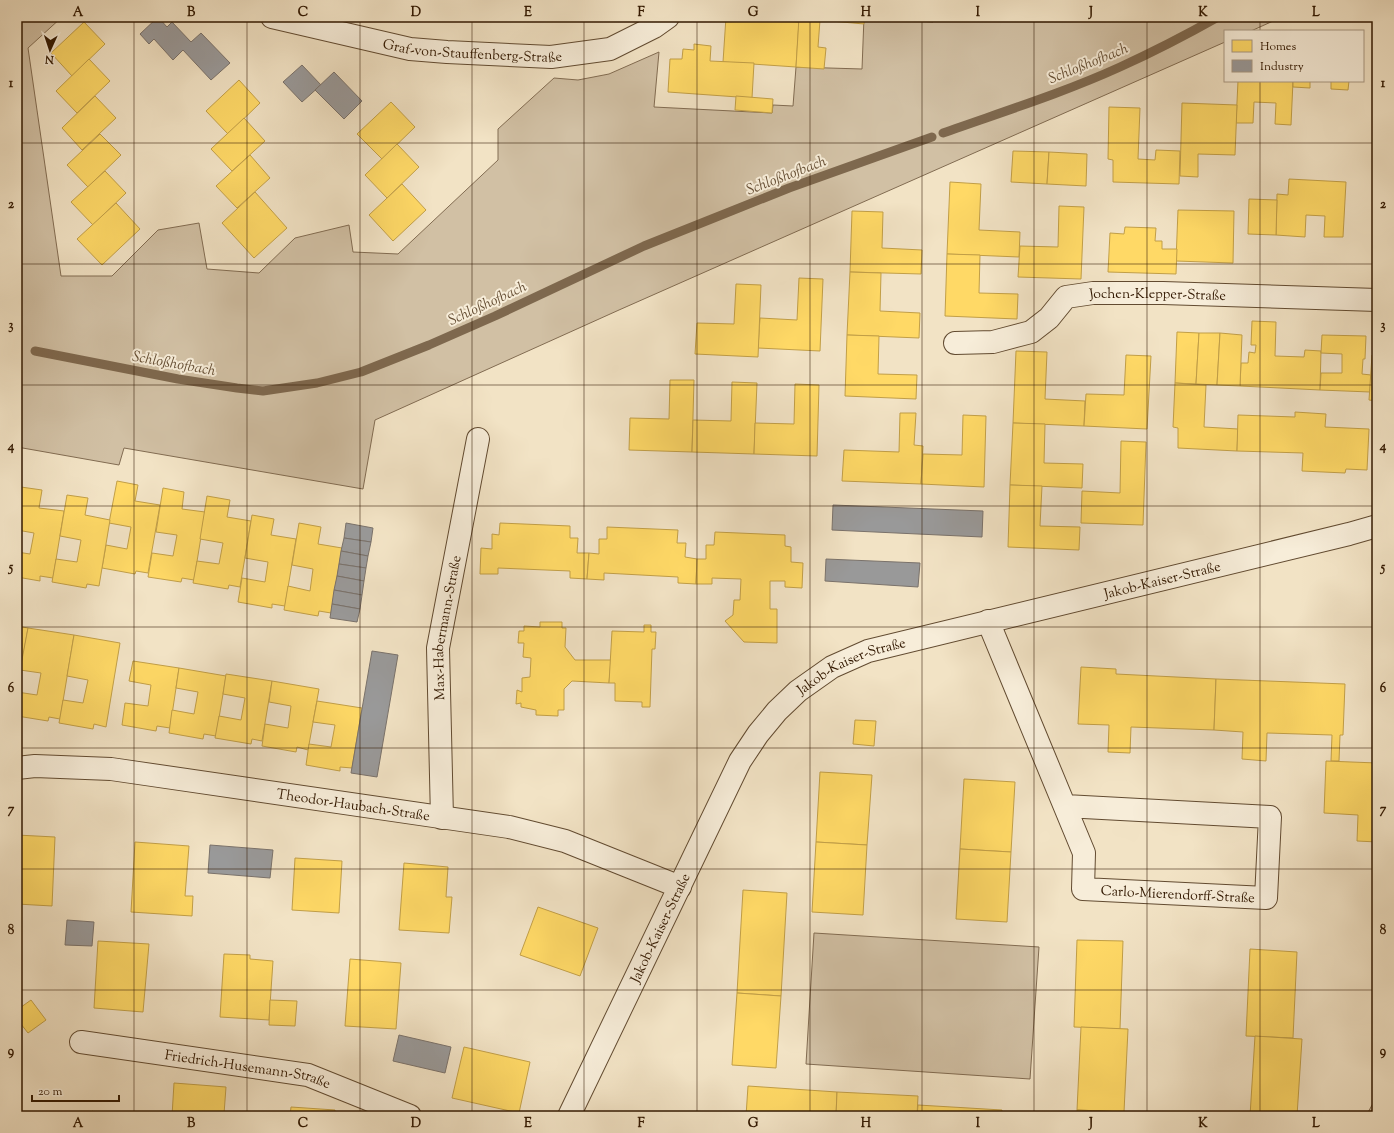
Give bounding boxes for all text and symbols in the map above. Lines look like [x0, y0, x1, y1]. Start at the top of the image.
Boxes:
text: A [73, 4, 84, 22]
text: B [187, 4, 196, 22]
text: C [298, 4, 308, 22]
text: D [411, 4, 421, 22]
text: E [524, 4, 532, 22]
text: F [637, 4, 645, 22]
text: G [748, 4, 759, 22]
text: H [861, 4, 872, 22]
text: I [976, 4, 981, 22]
text: J [1088, 4, 1093, 22]
text: K [1198, 4, 1208, 22]
text: L [1312, 4, 1320, 22]
north arrow [30, 30, 70, 70]
legend [1224, 30, 1364, 82]
street label: Graf-von-Stauffenberg-Straße [380, 35, 563, 69]
text: Homes [1260, 38, 1296, 56]
water label: Schloßhofbach [1046, 39, 1132, 90]
text: N [45, 51, 55, 67]
text: Industry [1260, 58, 1304, 76]
text: 1 [9, 75, 14, 93]
text: 1 [1381, 75, 1386, 93]
water label: Schloßhofbach [743, 151, 830, 201]
text: 2 [8, 196, 15, 214]
text: 2 [1380, 196, 1387, 214]
water label: Schloßhofbach [445, 277, 531, 332]
street label: Jochen-Klepper-Straße [1087, 285, 1226, 307]
text: 3 [8, 317, 14, 335]
text: 3 [1380, 317, 1386, 335]
water label: Schloßhofbach [130, 347, 218, 382]
text: 4 [7, 438, 15, 456]
text: 4 [1379, 438, 1387, 456]
street label: Max-Habermann-Straße [430, 554, 467, 700]
street label: Jakob-Kaiser-Straße [1101, 558, 1223, 605]
text: 5 [8, 559, 14, 577]
text: 5 [1380, 559, 1386, 577]
street label: Jakob-Kaiser-Straße [793, 634, 908, 701]
text: 6 [8, 680, 15, 698]
text: 6 [1380, 680, 1387, 698]
street label: Theodor-Haubach-Straße [275, 785, 431, 827]
text: 7 [8, 801, 15, 819]
text: 7 [1380, 801, 1387, 819]
street label: Jakob-Kaiser-Straße [626, 870, 696, 988]
street label: Carlo-Mierendorff-Straße [1100, 882, 1255, 909]
text: 8 [8, 922, 15, 940]
text: 8 [1380, 922, 1387, 940]
text: 9 [8, 1043, 15, 1061]
text: 9 [1380, 1043, 1387, 1061]
street label: Friedrich-Husemann-Straße [163, 1046, 333, 1095]
scale bar [32, 1077, 119, 1103]
text: 20 m [38, 1083, 63, 1101]
text: A [73, 1115, 84, 1133]
text: B [187, 1115, 196, 1133]
text: C [298, 1115, 308, 1133]
text: D [411, 1115, 421, 1133]
text: E [524, 1115, 532, 1133]
text: F [637, 1115, 645, 1133]
text: G [748, 1115, 759, 1133]
text: H [861, 1115, 872, 1133]
text: I [976, 1115, 981, 1133]
text: J [1088, 1115, 1093, 1133]
text: K [1198, 1115, 1208, 1133]
text: L [1312, 1115, 1320, 1133]

